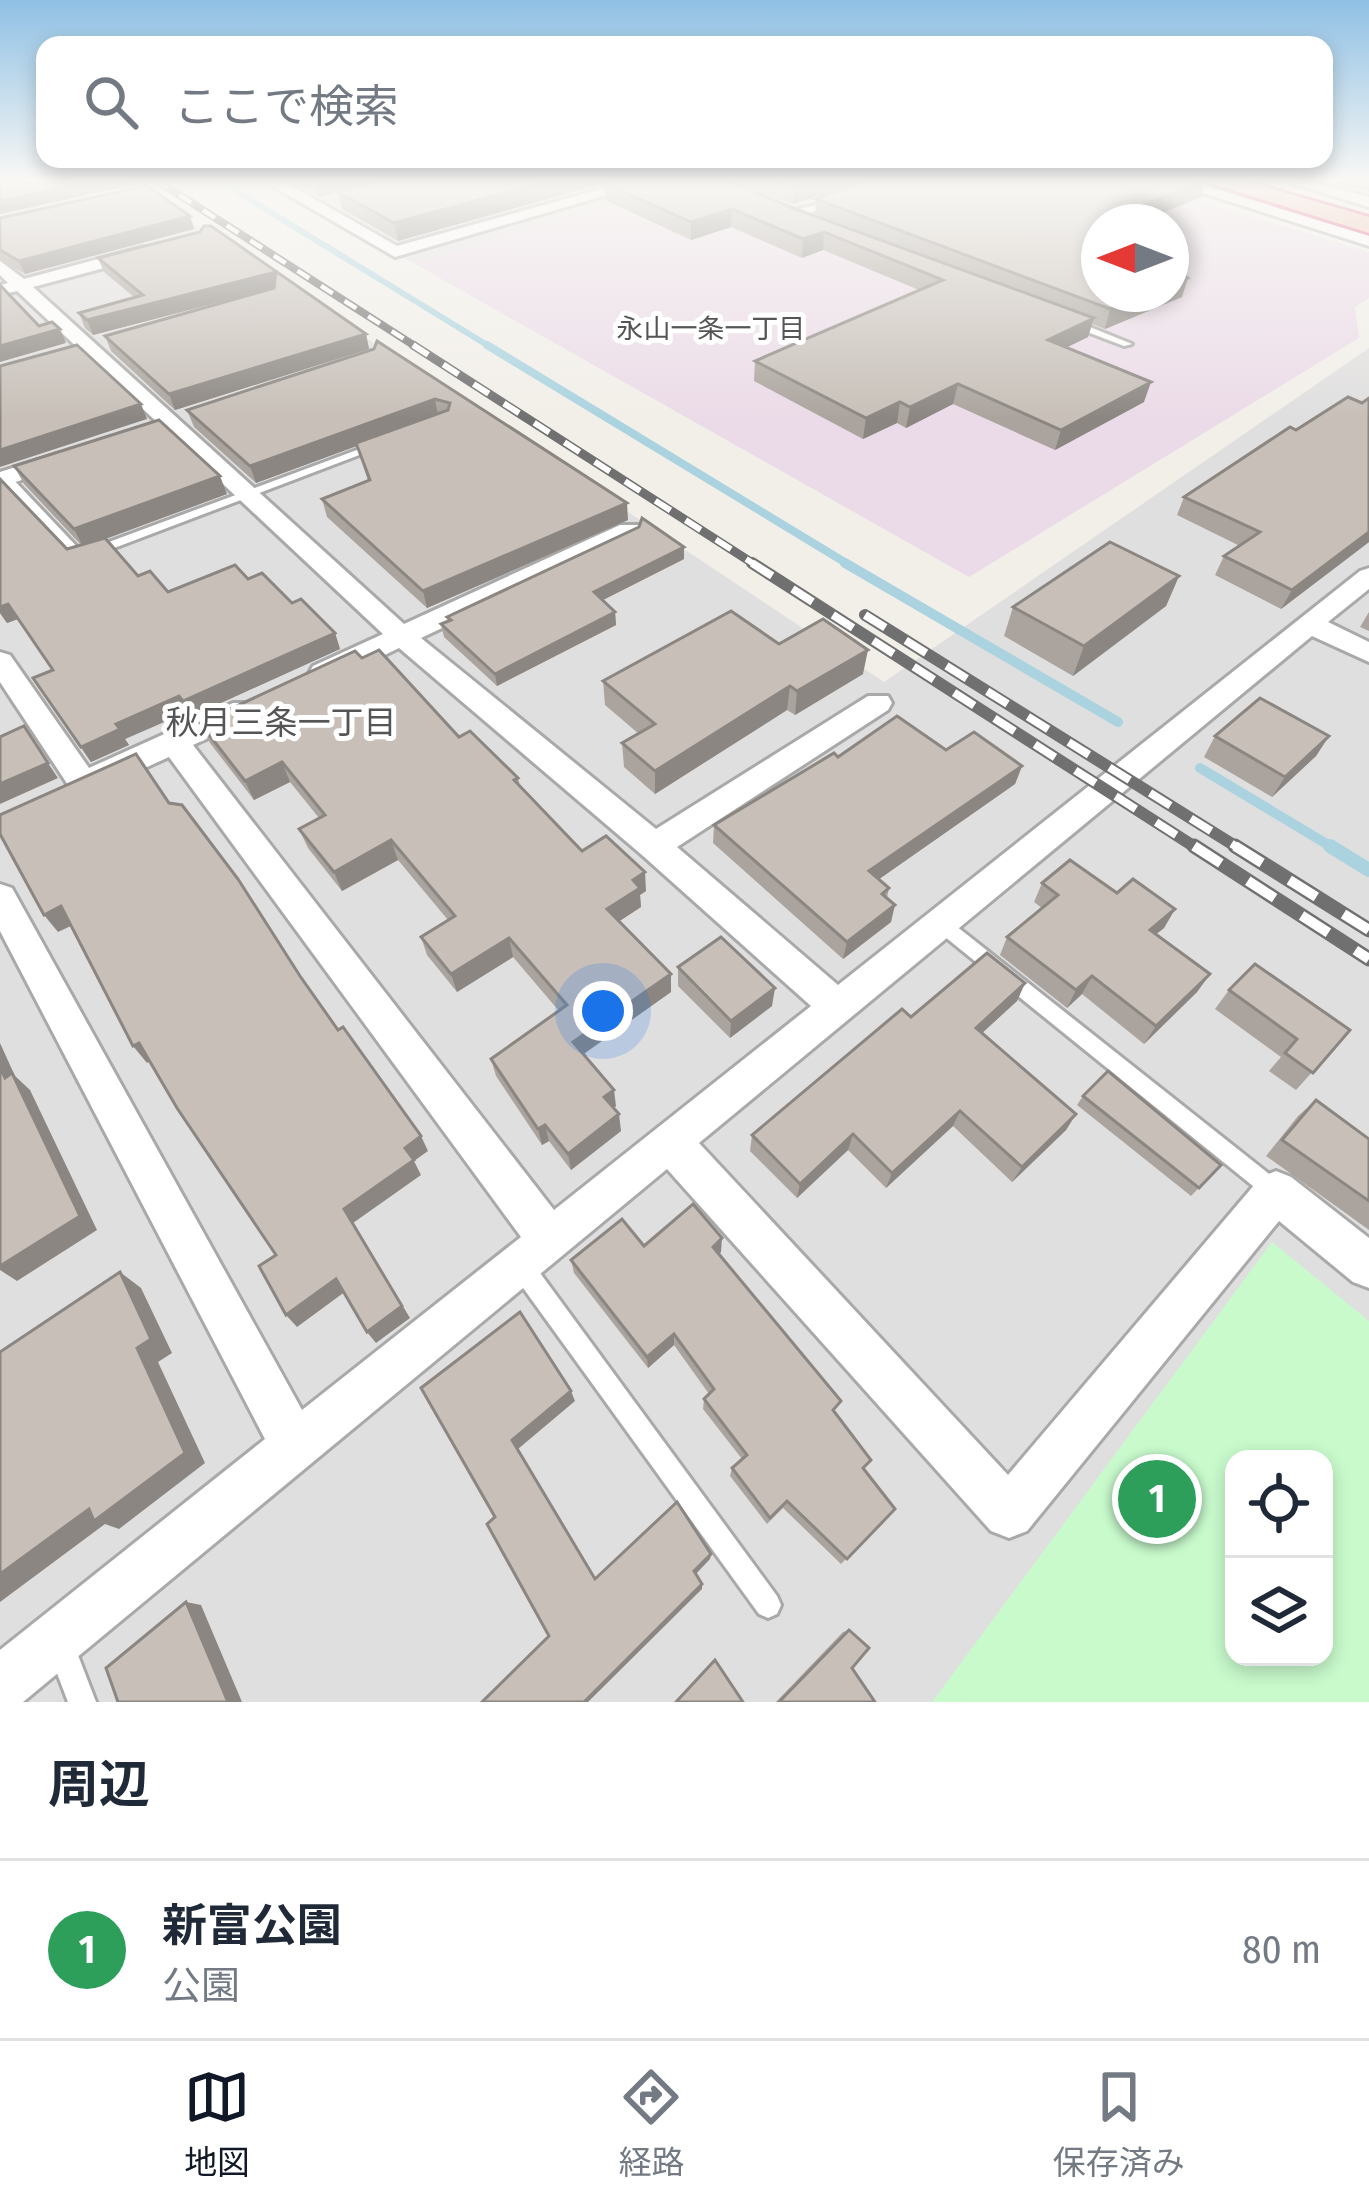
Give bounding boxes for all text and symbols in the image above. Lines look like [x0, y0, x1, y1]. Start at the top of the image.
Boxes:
search box [36, 36, 1333, 168]
icon: search [78, 69, 144, 135]
text: ここで検索 [174, 80, 399, 134]
north arrow [1081, 204, 1189, 312]
district label: 永山一条一丁目 [617, 313, 806, 345]
district label: 秋月三条一丁目 [166, 703, 397, 743]
your location [573, 981, 633, 1041]
map controls [1225, 1450, 1333, 1666]
button: locate [1225, 1450, 1333, 1558]
pin: 1 [1118, 1454, 1196, 1544]
button: layers [1225, 1558, 1333, 1666]
text: 周辺 [48, 1754, 150, 1816]
text: 新富公園 [162, 1899, 342, 1953]
text: 1 [79, 1927, 95, 1973]
text: 80 m [1242, 1927, 1321, 1973]
text: 公園 [162, 1963, 240, 2009]
tab: 地図 [184, 2064, 250, 2184]
tab: 経路 [618, 2064, 684, 2184]
tab: 保存済み [1053, 2064, 1185, 2184]

